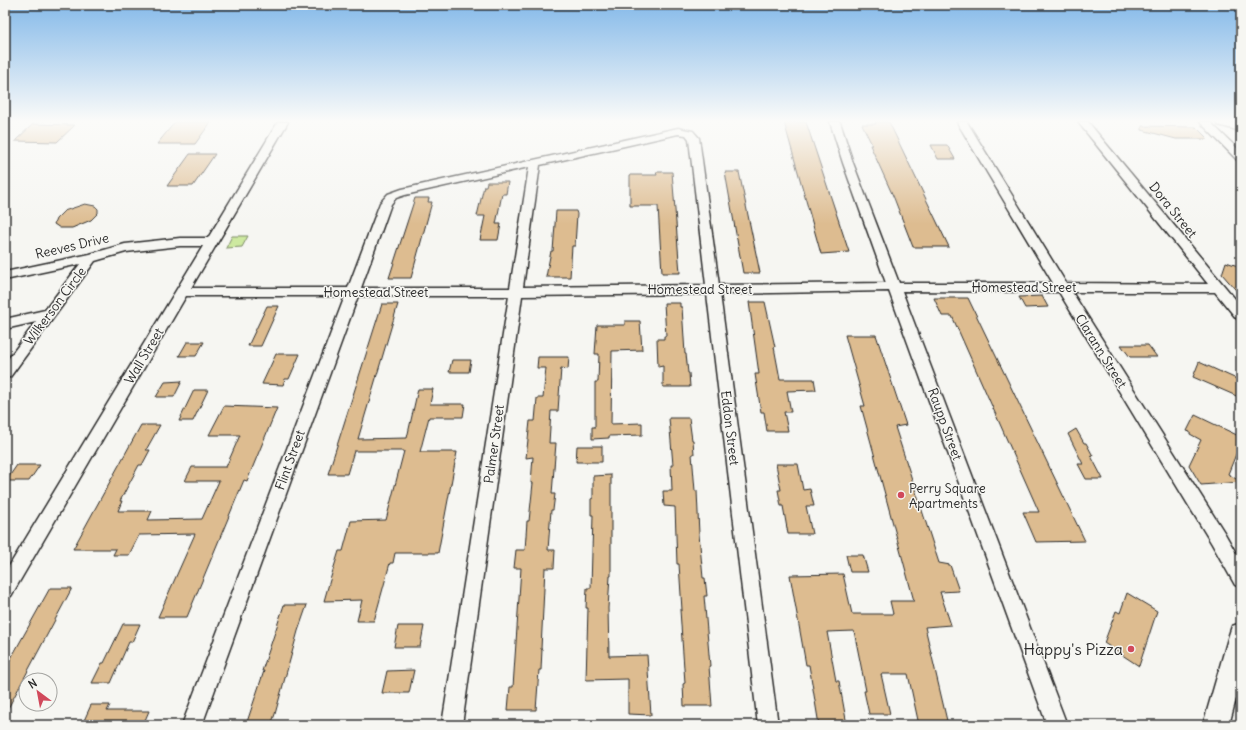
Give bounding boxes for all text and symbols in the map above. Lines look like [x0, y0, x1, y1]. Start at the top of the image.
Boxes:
street label: Dora Street [1145, 179, 1201, 242]
street label: Reeves Drive [34, 229, 110, 263]
street label: Wilkerson Circle [20, 264, 90, 348]
street label: Homestead Street [971, 279, 1077, 296]
street label: Homestead Street [647, 281, 753, 298]
street label: Homestead Street [323, 284, 429, 301]
street label: Clarann Street [1071, 311, 1131, 392]
street label: Wall Street [121, 324, 168, 387]
street label: Raupp Street [924, 385, 966, 463]
street label: Eddon Street [717, 390, 743, 467]
street label: Palmer Street [480, 403, 508, 484]
street label: Flint Street [271, 427, 309, 492]
place label: Perry Square Apartments [909, 480, 986, 512]
marker: Perry Square Apartments [896, 490, 906, 500]
place label: Happy's Pizza [1023, 639, 1123, 659]
marker: Happy's Pizza [1126, 644, 1136, 654]
north arrow [18, 672, 58, 712]
text: N [26, 676, 40, 691]

